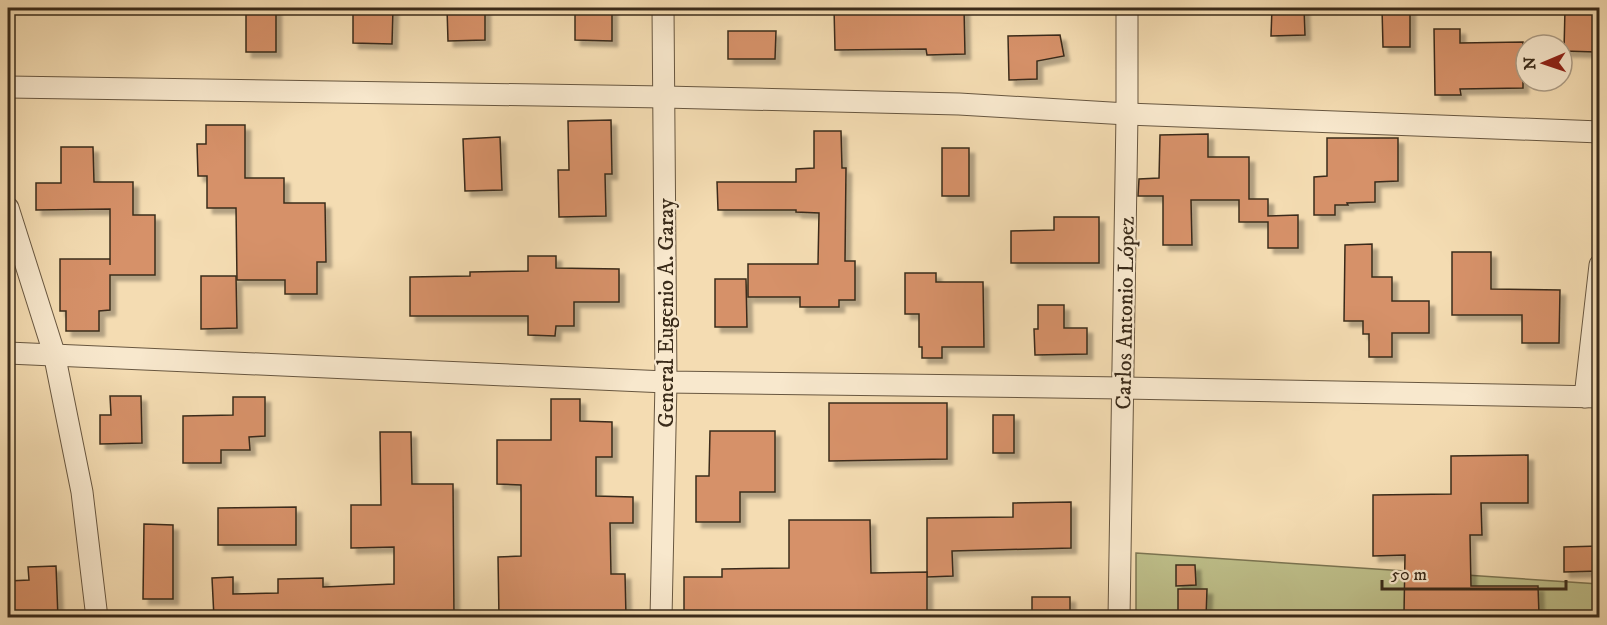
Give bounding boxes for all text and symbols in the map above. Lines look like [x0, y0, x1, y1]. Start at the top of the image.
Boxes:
north arrow [1514, 33, 1574, 93]
text: N [1520, 57, 1540, 70]
street label: General Eugenio A. Garay [653, 198, 680, 428]
street label: Carlos Antonio López [1110, 216, 1141, 410]
scale bar [1382, 553, 1566, 591]
text: 50 m [1391, 564, 1427, 586]

